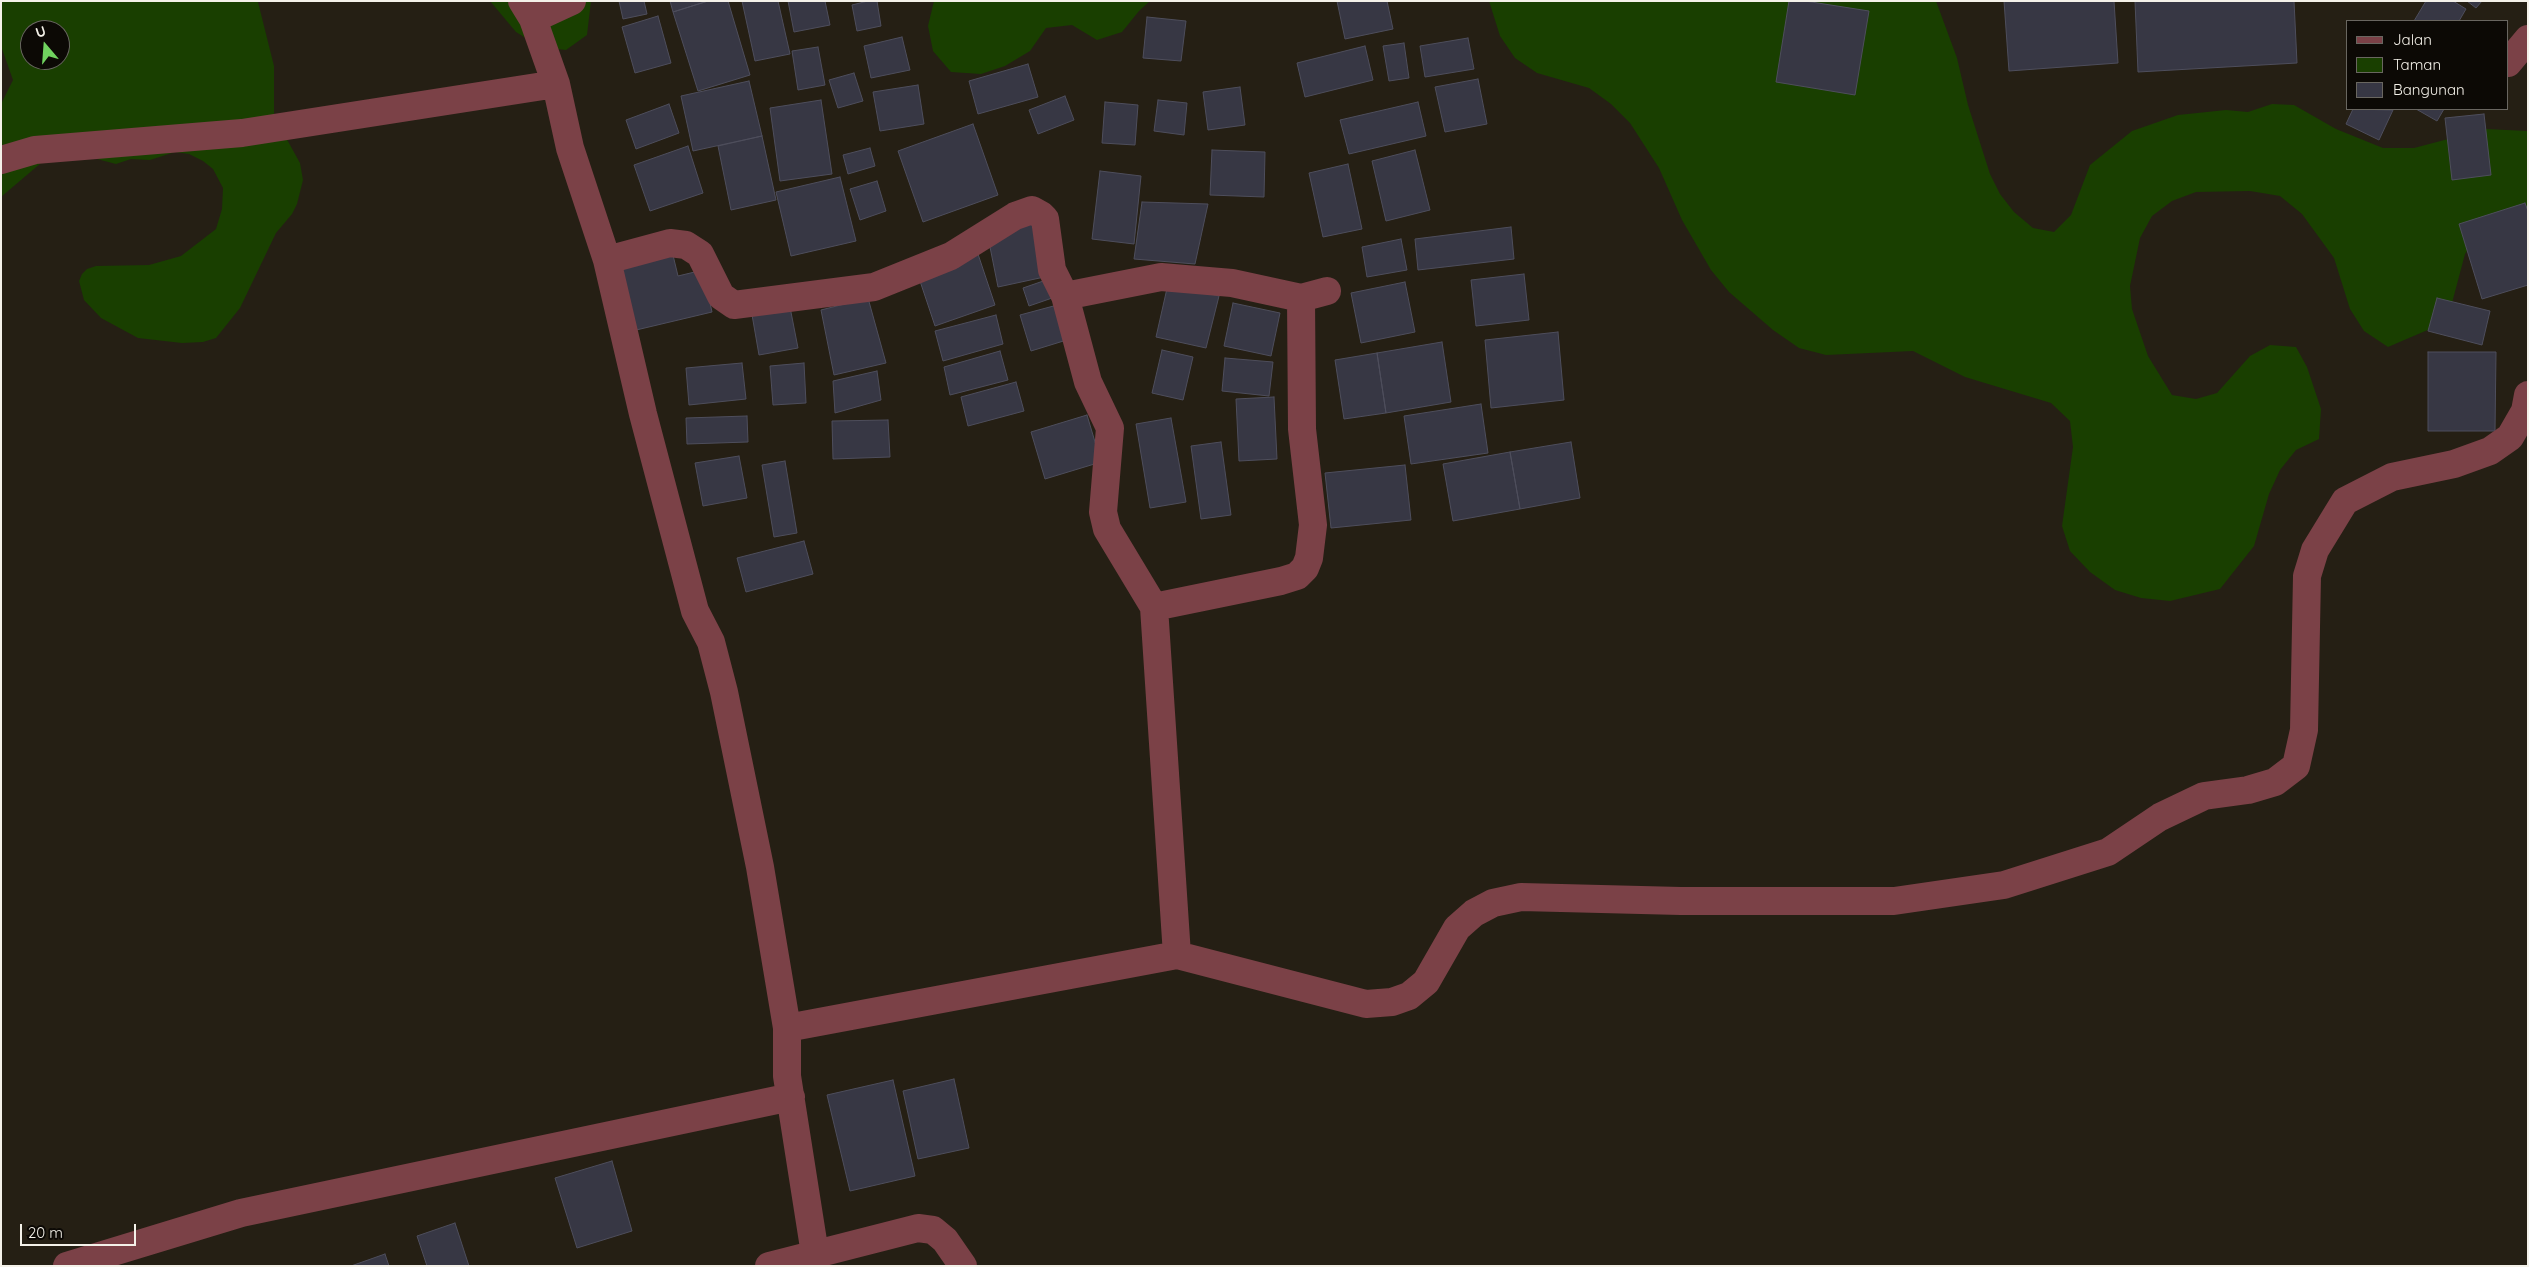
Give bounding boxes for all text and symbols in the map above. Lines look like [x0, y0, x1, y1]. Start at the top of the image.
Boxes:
north arrow [20, 20, 70, 70]
legend [2346, 20, 2509, 110]
text: U [33, 22, 48, 42]
text: Jalan [2393, 30, 2432, 49]
text: Taman [2393, 55, 2441, 74]
text: Bangunan [2393, 80, 2465, 99]
scale bar [22, 1214, 139, 1246]
text: 20 m [28, 1223, 63, 1242]

